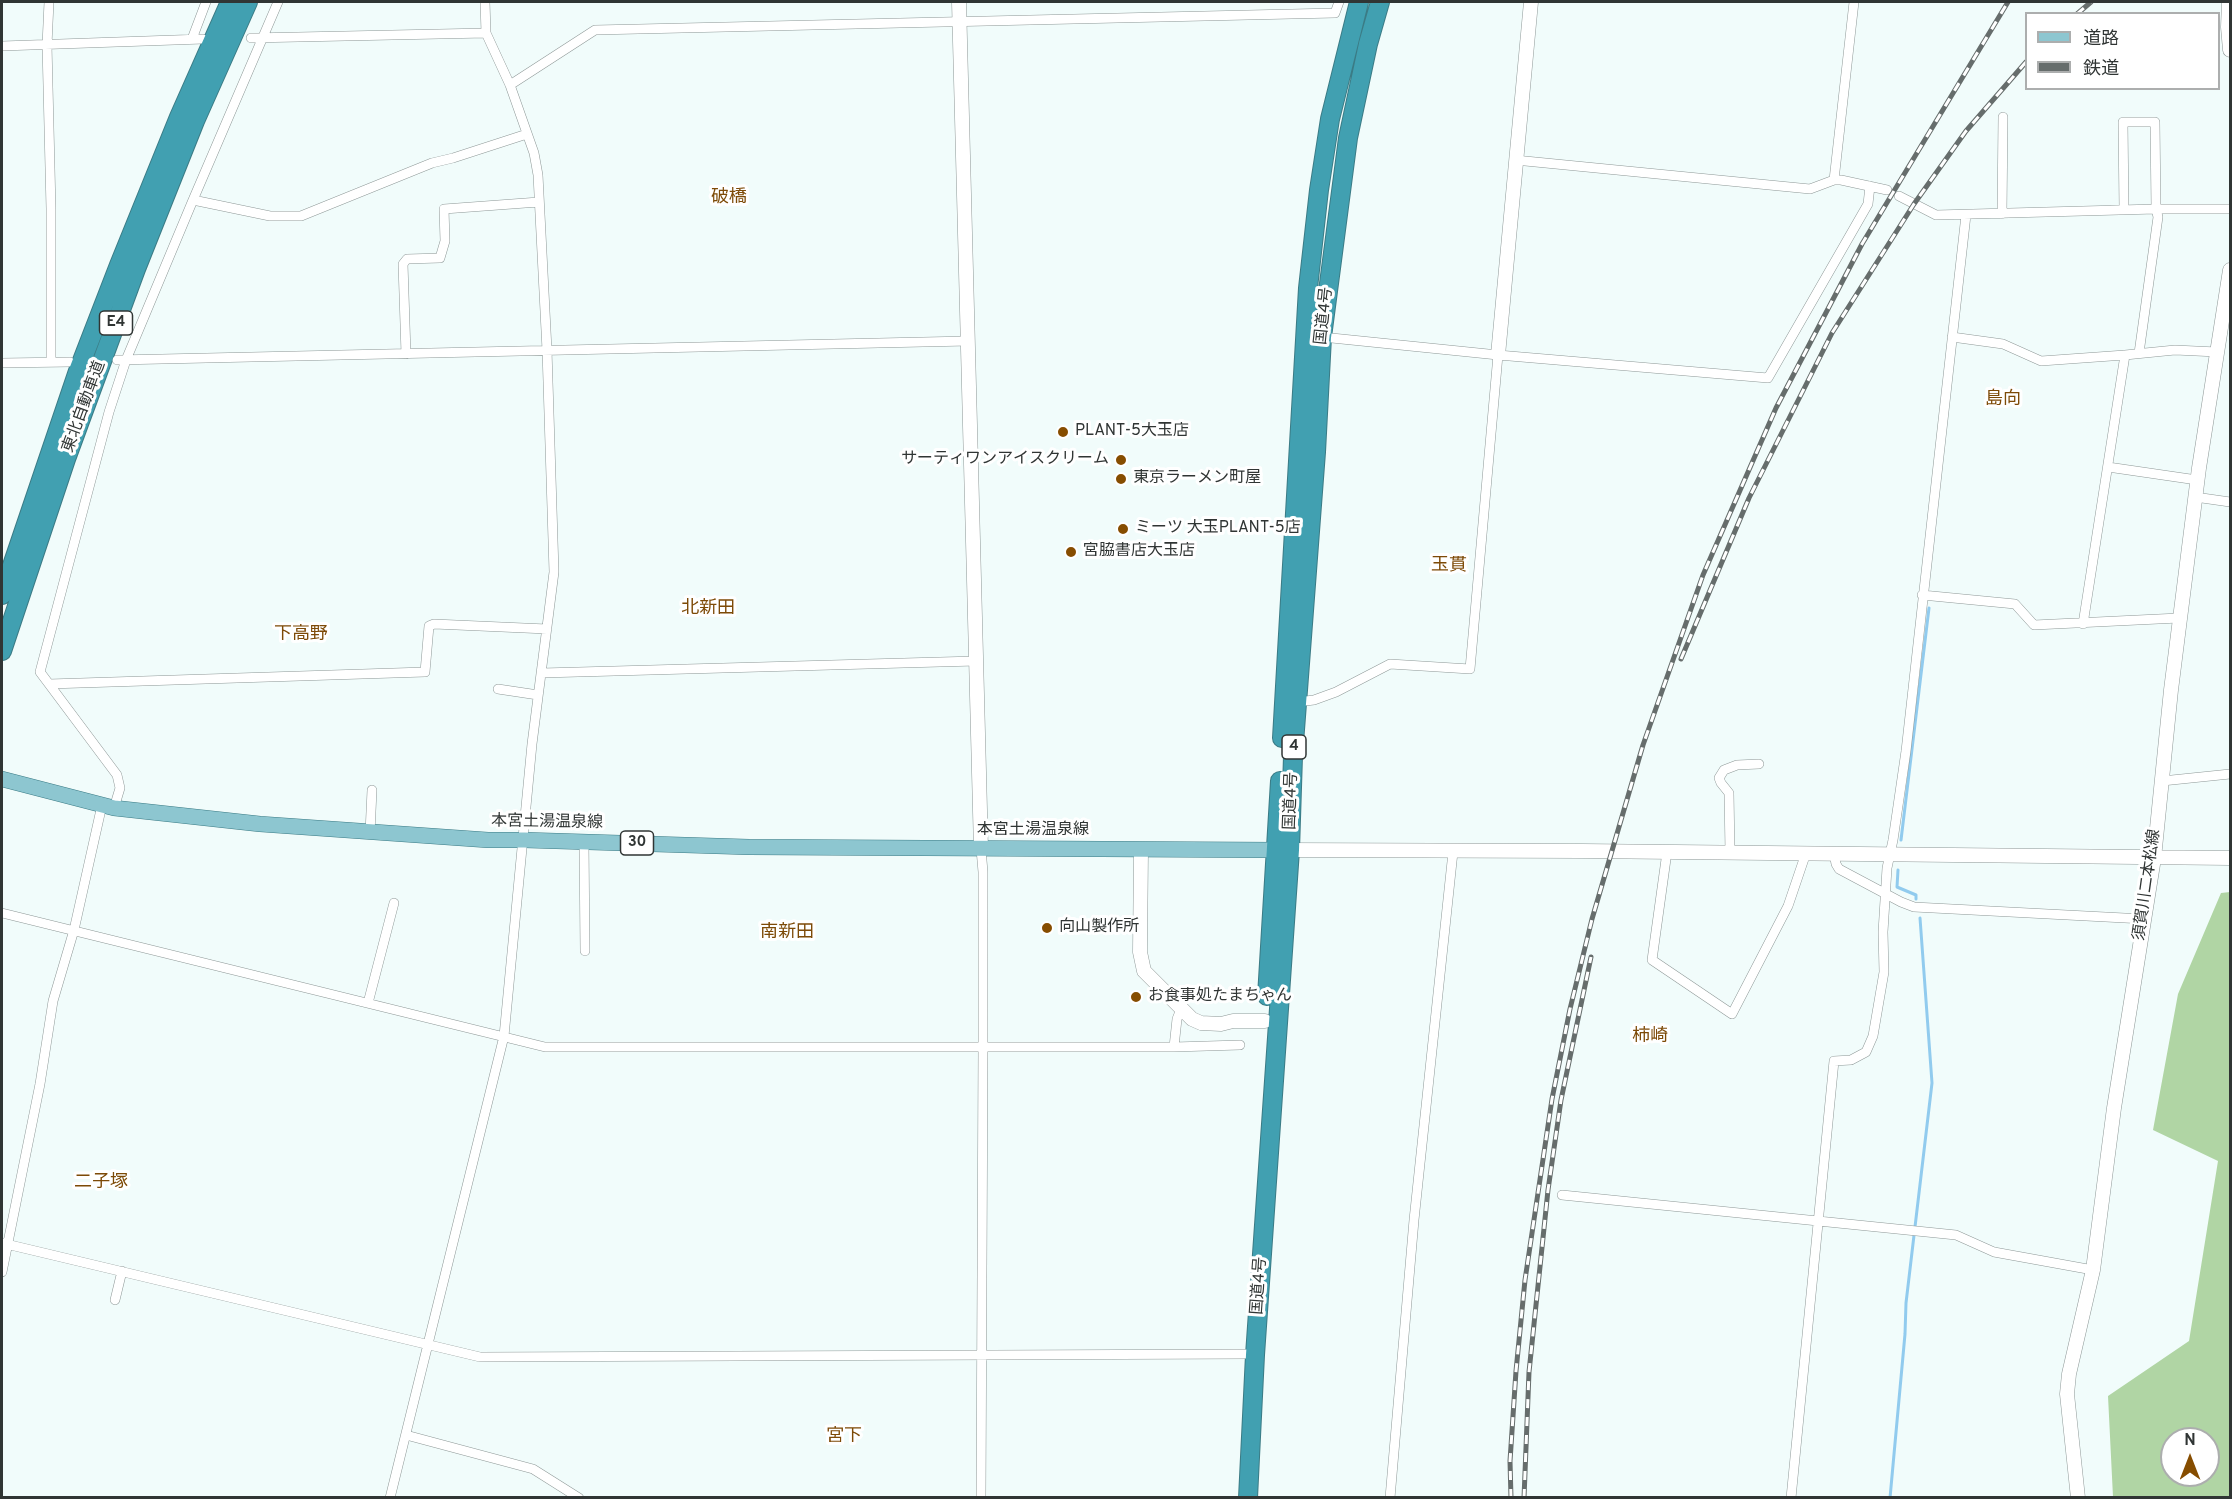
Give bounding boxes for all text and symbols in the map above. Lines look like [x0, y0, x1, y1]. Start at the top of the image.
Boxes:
legend [2025, 12, 2220, 90]
text: 道路 [2083, 28, 2119, 51]
text: 鉄道 [2083, 58, 2119, 81]
district label: 破橋 [711, 187, 747, 209]
street label: 国道4号 [1312, 286, 1338, 346]
road number: E4 [100, 311, 132, 335]
street label: 東北自動車道 [60, 359, 110, 455]
district label: 島向 [1985, 389, 2021, 411]
place label: PLANT-5大玉店 [1075, 422, 1189, 442]
marker: PLANT-5大玉店 [1056, 425, 1070, 439]
place label: サーティワンアイスクリーム [901, 450, 1109, 470]
marker: サーティワンアイスクリーム [1114, 453, 1128, 467]
place label: 東京ラーメン町屋 [1133, 469, 1261, 489]
marker: 東京ラーメン町屋 [1114, 472, 1128, 486]
place label: ミーツ 大玉PLANT-5店 [1135, 519, 1301, 539]
marker: ミーツ 大玉PLANT-5店 [1116, 522, 1130, 536]
place label: 宮脇書店大玉店 [1083, 542, 1195, 562]
marker: 宮脇書店大玉店 [1064, 545, 1078, 559]
district label: 玉貫 [1431, 555, 1467, 577]
district label: 北新田 [681, 598, 735, 620]
district label: 下高野 [274, 624, 328, 646]
road number: 4 [1282, 735, 1306, 759]
street label: 国道4号 [1281, 772, 1303, 830]
street label: 本宮土湯温泉線 [491, 812, 603, 834]
street label: 本宮土湯温泉線 [977, 821, 1089, 841]
street label: 須賀川二本松線 [2131, 828, 2165, 942]
road number: 30 [620, 831, 654, 855]
place label: 向山製作所 [1059, 918, 1139, 938]
marker: 向山製作所 [1040, 921, 1054, 935]
district label: 南新田 [760, 922, 814, 944]
place label: お食事処たまちゃん [1148, 987, 1292, 1007]
marker: お食事処たまちゃん [1129, 990, 1143, 1004]
district label: 柿崎 [1632, 1026, 1668, 1048]
district label: 二子塚 [74, 1172, 128, 1194]
street label: 国道4号 [1248, 1256, 1272, 1316]
district label: 宮下 [826, 1426, 862, 1448]
north arrow [2160, 1427, 2220, 1487]
text: N [2184, 1431, 2196, 1451]

